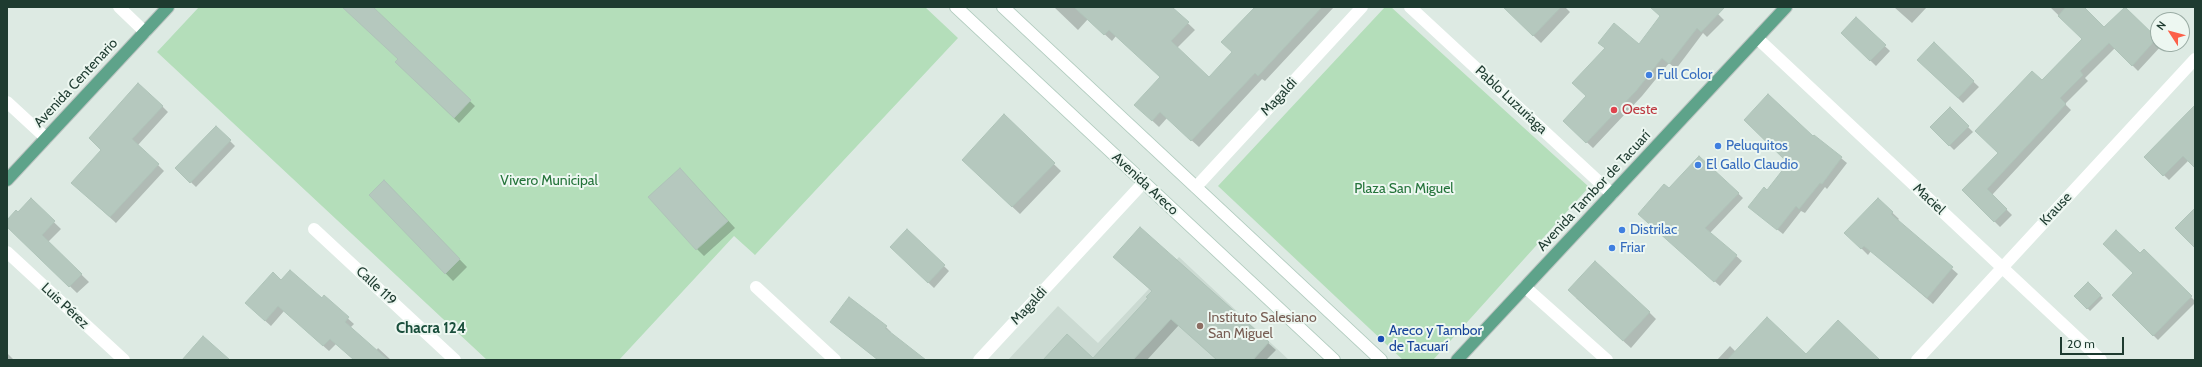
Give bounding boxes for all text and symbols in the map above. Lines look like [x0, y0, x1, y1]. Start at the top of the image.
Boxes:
north arrow [2150, 12, 2190, 52]
text: N [2153, 18, 2169, 33]
street label: Avenida Centenario [31, 35, 121, 131]
street label: Pablo Luzuriaga [1471, 62, 1551, 138]
place label: Full Color [1657, 67, 1712, 83]
marker: Full Color [1644, 70, 1654, 80]
street label: Magaldi [1257, 75, 1301, 119]
place label: Oeste [1622, 102, 1657, 118]
marker: Oeste [1609, 105, 1619, 115]
street label: Avenida Tambor de Tacuarí [1534, 127, 1654, 255]
place label: Peluquitos [1726, 138, 1788, 154]
marker: Peluquitos [1713, 141, 1723, 151]
street label: Avenida Areco [1108, 149, 1182, 219]
place label: El Gallo Claudio [1706, 157, 1798, 173]
marker: El Gallo Claudio [1693, 160, 1703, 170]
park label: Vivero Municipal [500, 173, 598, 189]
street label: Maciel [1909, 180, 1949, 218]
park label: Plaza San Miguel [1354, 181, 1454, 197]
street label: Krause [2036, 189, 2076, 229]
place label: Distrilac [1630, 222, 1677, 238]
marker: Distrilac [1617, 225, 1627, 235]
place label: Friar [1620, 240, 1645, 256]
marker: Friar [1607, 243, 1617, 253]
street label: Calle 119 [352, 263, 400, 309]
street label: Luis Pérez [38, 280, 92, 332]
street label: Magaldi [1007, 284, 1051, 328]
place label: Instituto Salesiano San Miguel [1208, 310, 1317, 342]
district label: Chacra 124 [396, 320, 466, 338]
marker: Instituto Salesiano San Miguel [1195, 321, 1205, 331]
place label: Areco y Tambor de Tacuarí [1389, 323, 1482, 356]
scale bar [2062, 329, 2126, 355]
marker: Areco y Tambor de Tacuarí [1376, 334, 1386, 344]
text: 20 m [2067, 336, 2095, 351]

